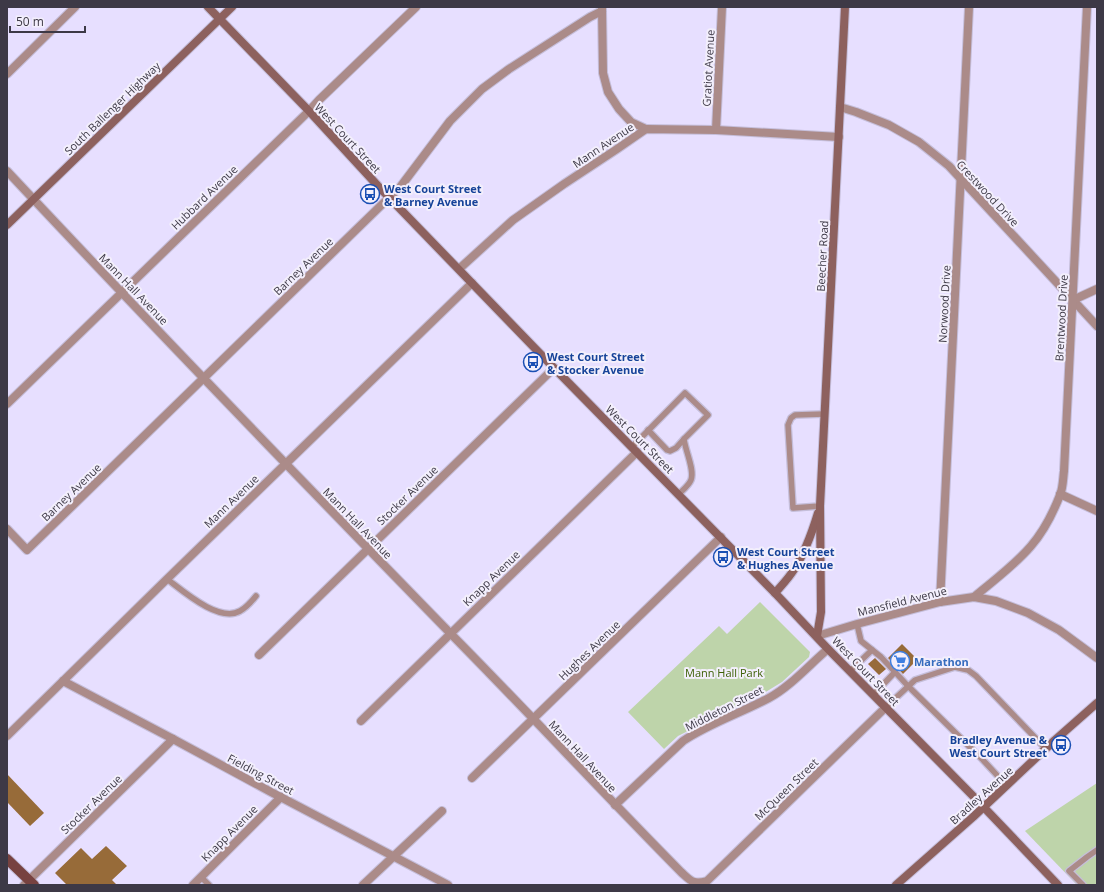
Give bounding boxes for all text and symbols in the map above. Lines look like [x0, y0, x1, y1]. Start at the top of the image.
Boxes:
scale bar [10, 8, 85, 34]
text: 50 m [16, 13, 44, 30]
street label: Gratiot Avenue [698, 29, 718, 107]
street label: South Ballenger Highway [61, 58, 164, 158]
street label: West Court Street [312, 100, 384, 176]
street label: Mann Avenue [570, 119, 636, 171]
street label: Crestwood Drive [954, 157, 1022, 229]
street label: Hubbard Avenue [168, 161, 240, 233]
place label: West Court Street & Barney Avenue [384, 181, 482, 209]
bus stop icon: West Court Street & Barney Avenue [359, 183, 381, 205]
street label: Beecher Road [813, 220, 831, 292]
street label: Barney Avenue [270, 234, 336, 298]
street label: Mann Hall Avenue [96, 250, 172, 328]
street label: Norwood Drive [934, 265, 954, 343]
street label: Brentwood Drive [1051, 274, 1071, 362]
place label: West Court Street & Stocker Avenue [547, 349, 645, 377]
bus stop icon: West Court Street & Stocker Avenue [522, 351, 544, 373]
street label: West Court Street [603, 402, 677, 476]
street label: Barney Avenue [38, 460, 104, 524]
street label: Stocker Avenue [373, 462, 441, 528]
street label: Mann Avenue [200, 471, 262, 531]
street label: Mann Hall Avenue [320, 484, 396, 562]
place label: West Court Street & Hughes Avenue [737, 544, 835, 572]
bus stop icon: West Court Street & Hughes Avenue [712, 546, 734, 568]
street label: Knapp Avenue [459, 547, 523, 609]
street label: Mansfield Avenue [856, 583, 948, 619]
street label: Hughes Avenue [555, 617, 623, 683]
street label: West Court Street [829, 633, 903, 709]
supermarket icon: Marathon [889, 650, 911, 672]
place label: Marathon [914, 654, 969, 669]
park label: Mann Hall Park [685, 665, 763, 680]
street label: Middleton Street [682, 682, 766, 734]
street label: Mann Hall Avenue [546, 717, 620, 795]
place label: Bradley Avenue & West Court Street [949, 732, 1048, 760]
bus stop icon: Bradley Avenue & West Court Street [1050, 734, 1072, 756]
street label: Fielding Street [225, 750, 297, 798]
street label: McQueen Street [751, 755, 821, 823]
street label: Bradley Avenue [946, 763, 1016, 827]
street label: Stocker Avenue [57, 771, 125, 837]
street label: Knapp Avenue [197, 801, 261, 865]

